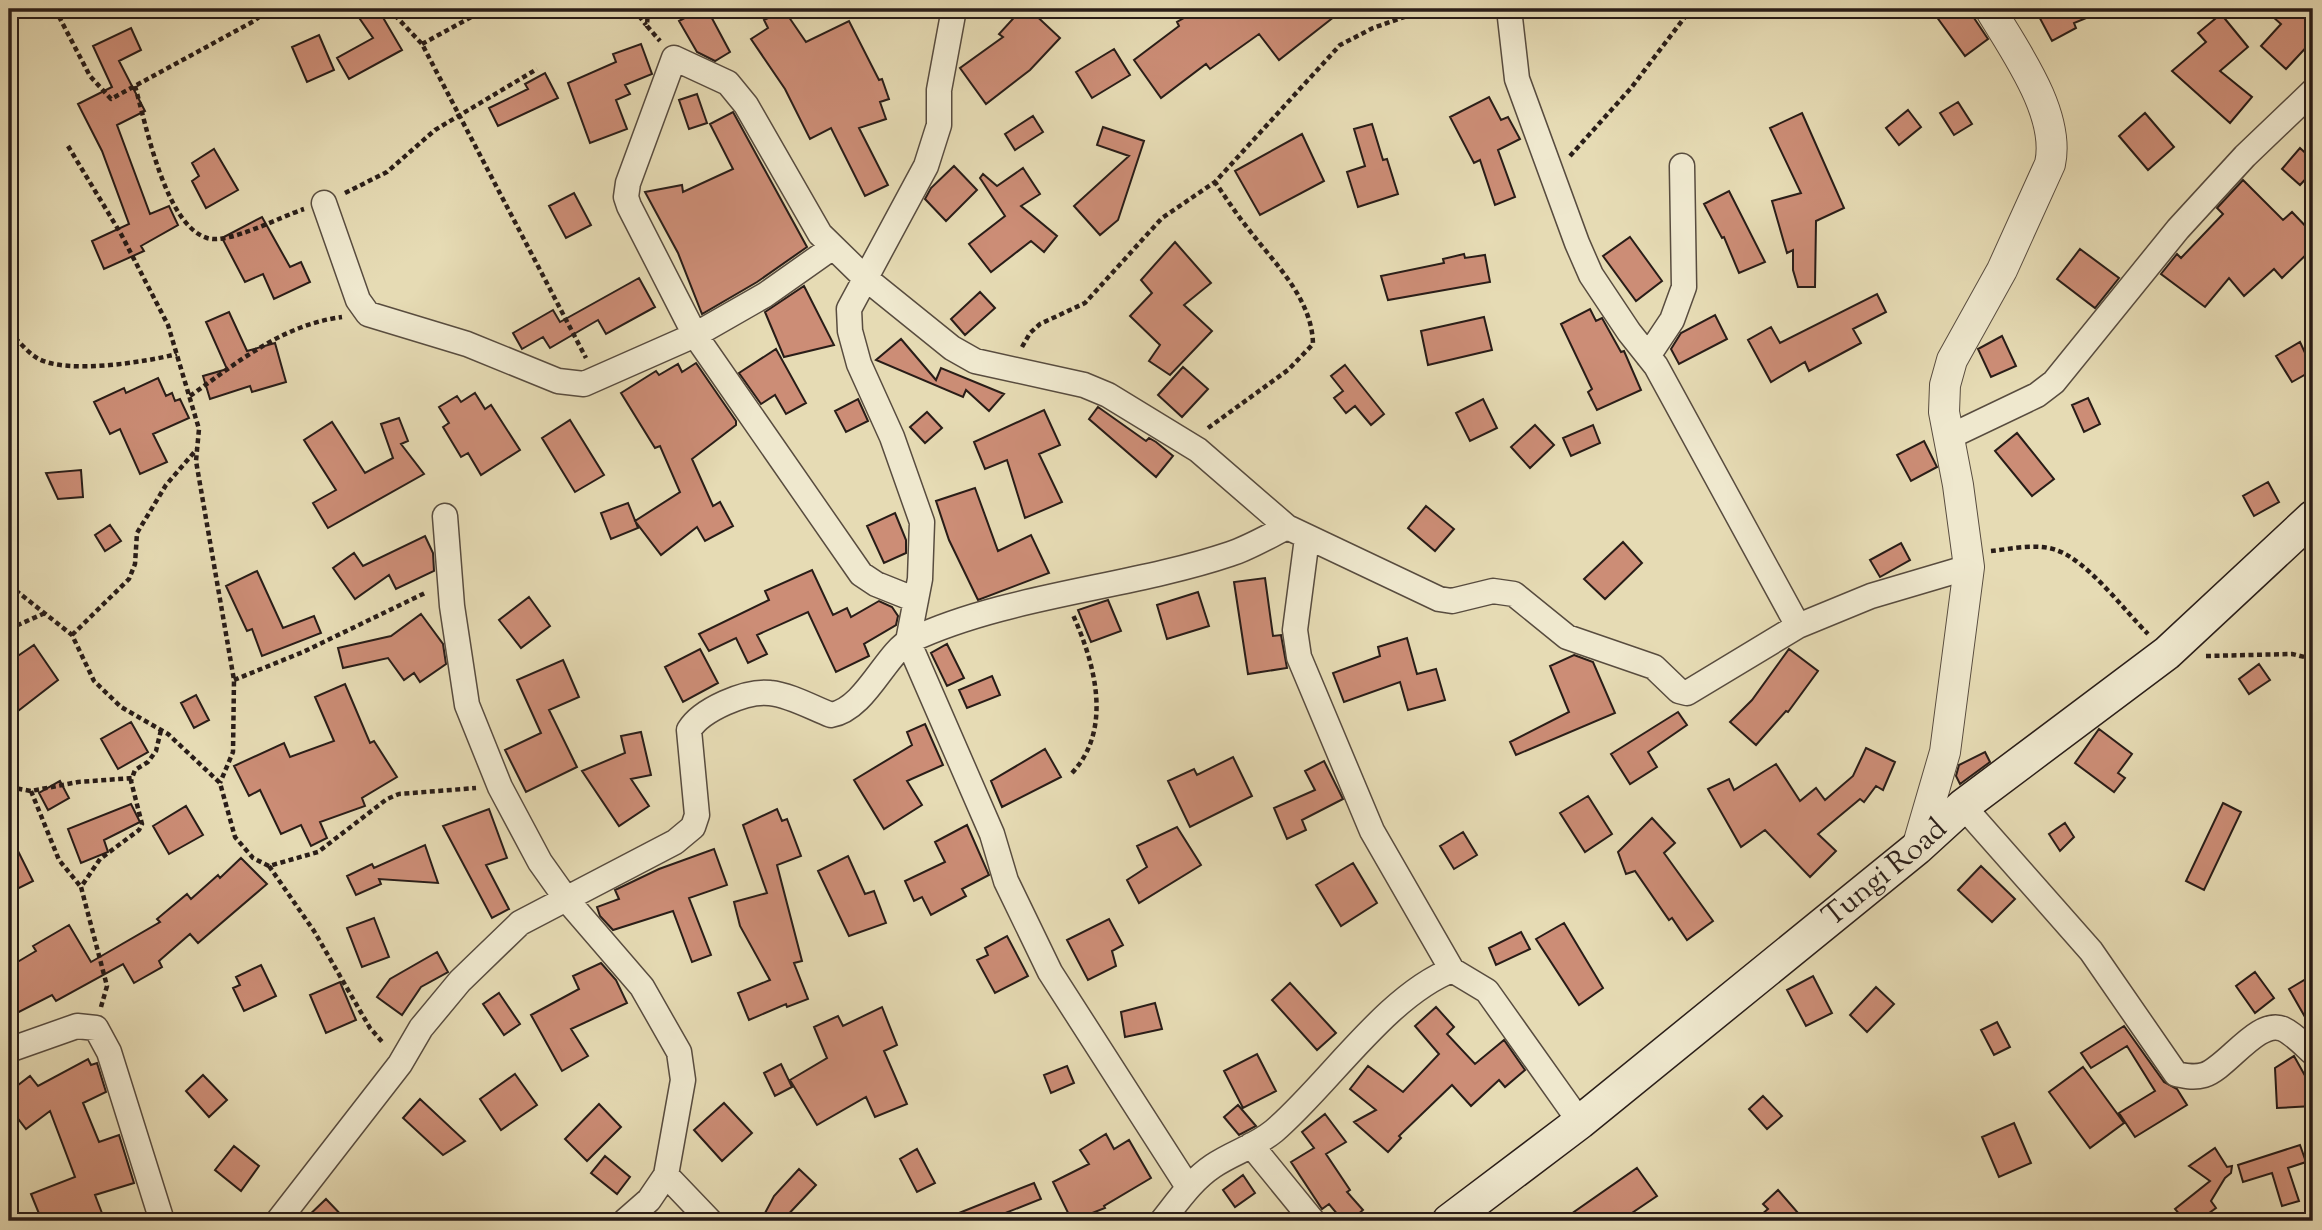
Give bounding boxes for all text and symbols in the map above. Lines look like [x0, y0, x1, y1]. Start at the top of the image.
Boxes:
street label: Tungi Road [1814, 809, 1957, 938]

